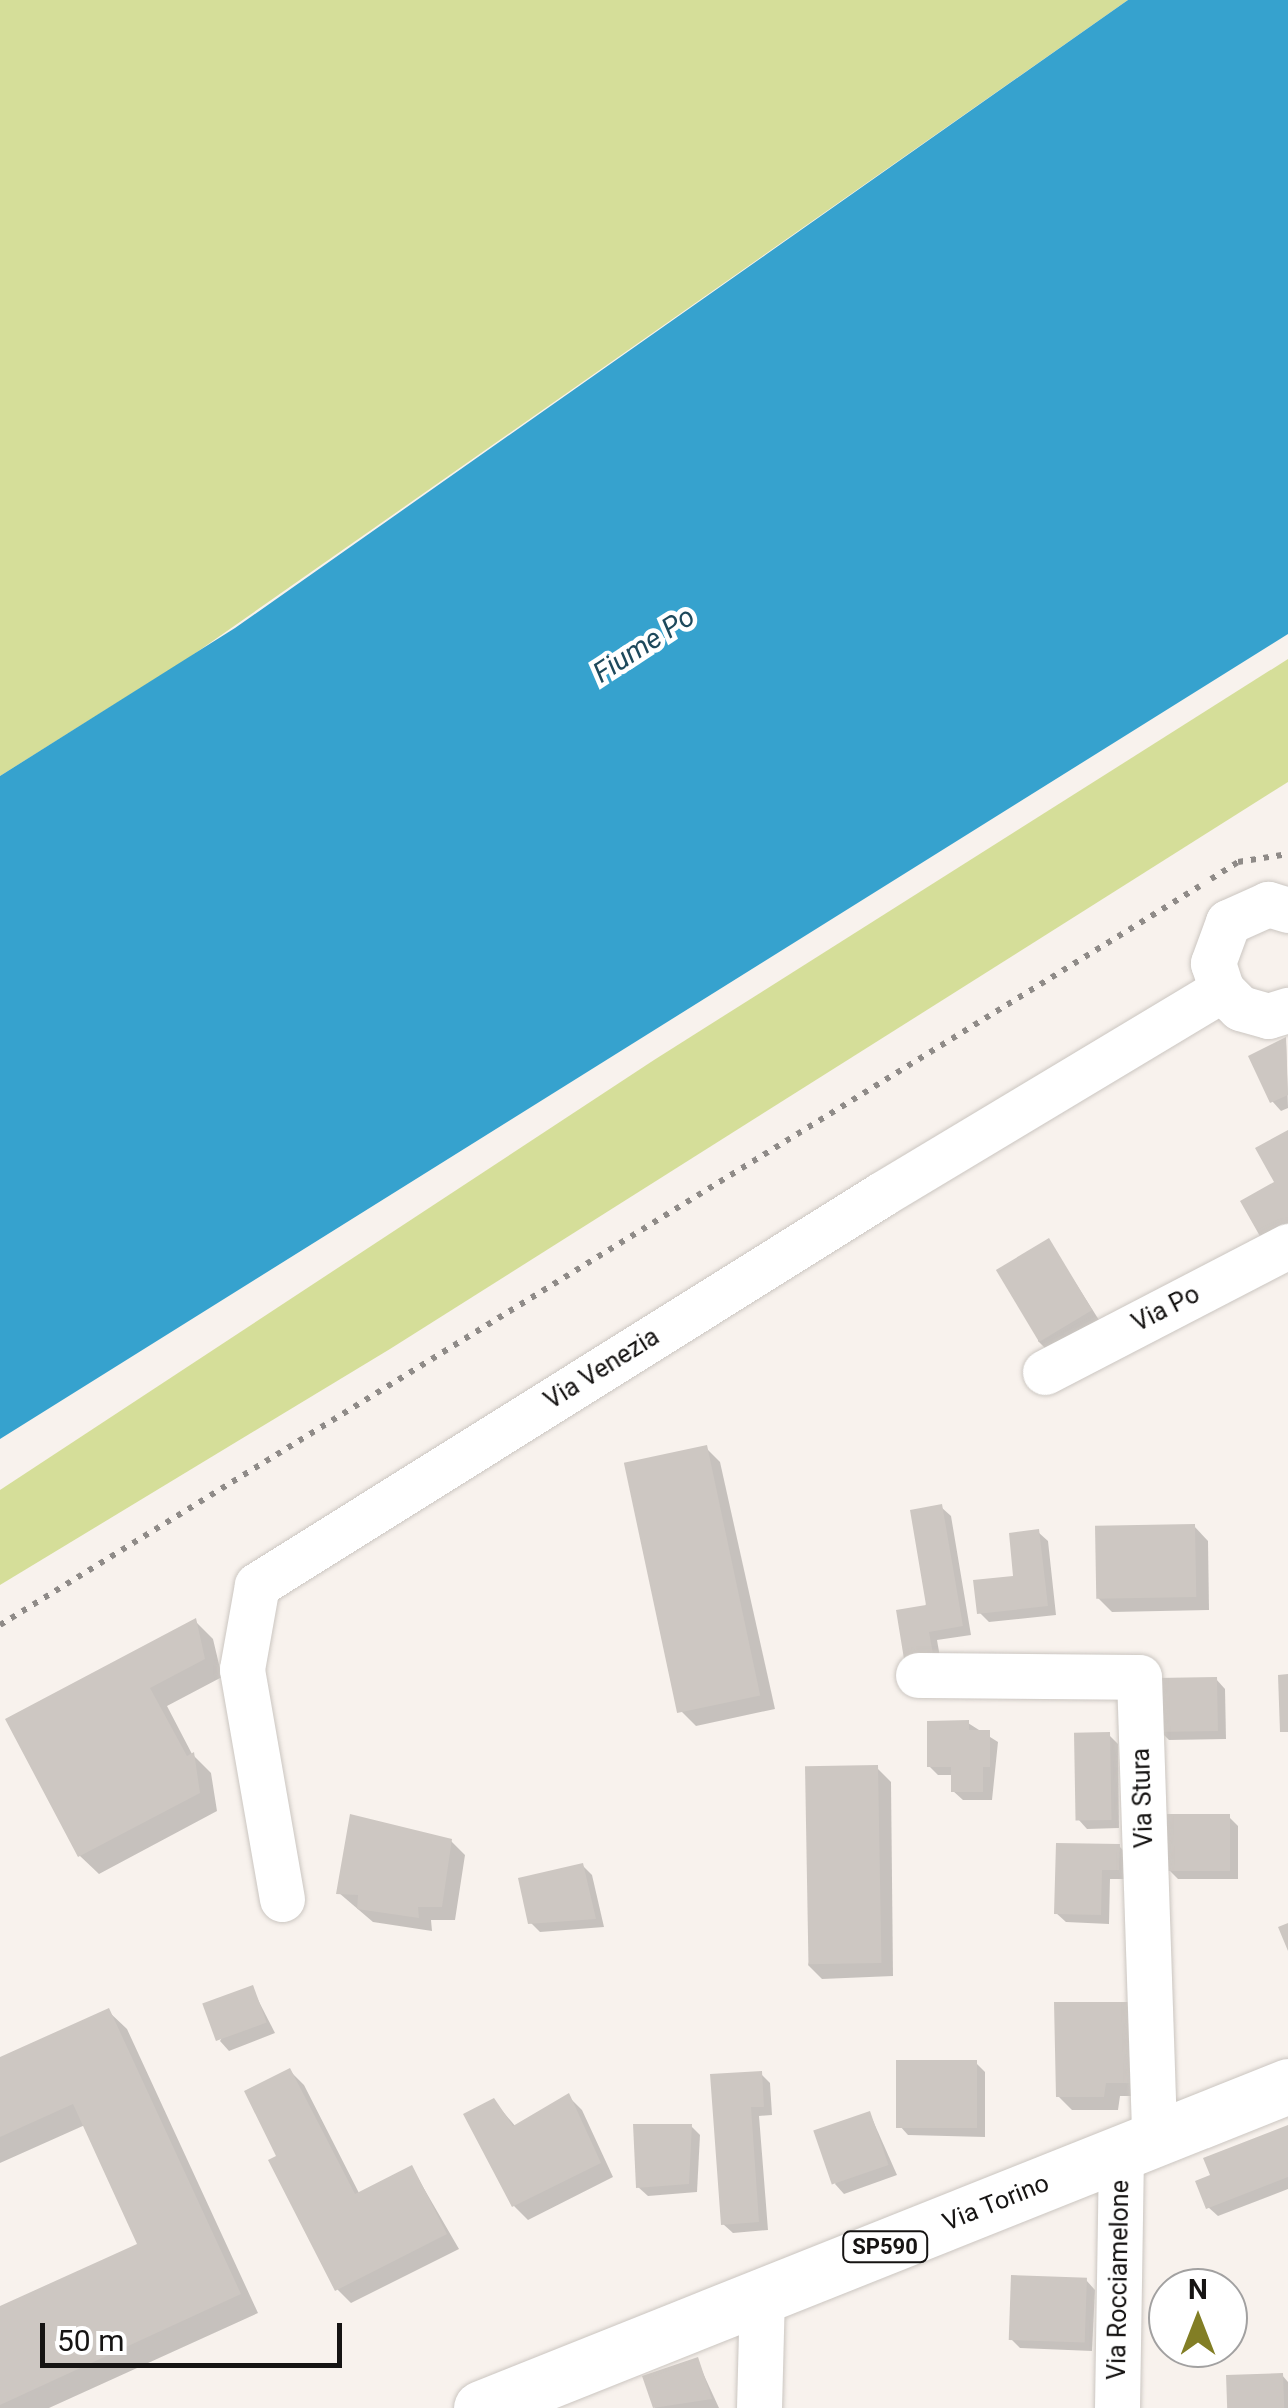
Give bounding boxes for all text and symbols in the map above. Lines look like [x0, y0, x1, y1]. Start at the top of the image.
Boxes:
water label: Fiume Po [587, 600, 701, 690]
street label: Via Po [1127, 1279, 1205, 1339]
street label: Via Venezia [539, 1322, 665, 1416]
street label: Via Stura [1126, 1747, 1160, 1849]
street label: Via Torino [938, 2168, 1054, 2238]
street label: Via Rocciamelone [1102, 2180, 1136, 2380]
road number: SP590 [840, 2230, 930, 2264]
north arrow [1148, 2268, 1248, 2368]
text: N [1188, 2273, 1208, 2306]
scale bar [45, 2303, 348, 2365]
text: 50 m [57, 2323, 124, 2358]

